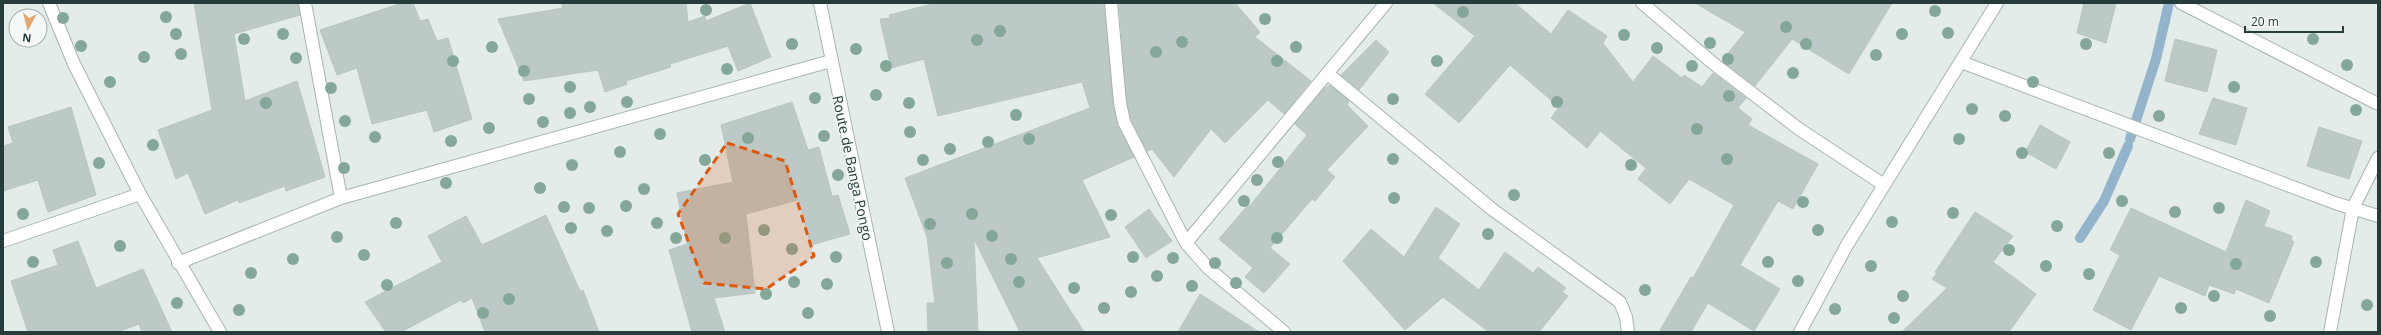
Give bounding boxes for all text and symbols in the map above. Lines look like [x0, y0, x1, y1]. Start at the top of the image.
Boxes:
north arrow [8, 8, 48, 48]
scale bar [2245, 8, 2343, 34]
text: 20 m [2251, 13, 2279, 30]
text: N [21, 30, 32, 46]
street label: Route de Banga Pongo [828, 94, 878, 242]

